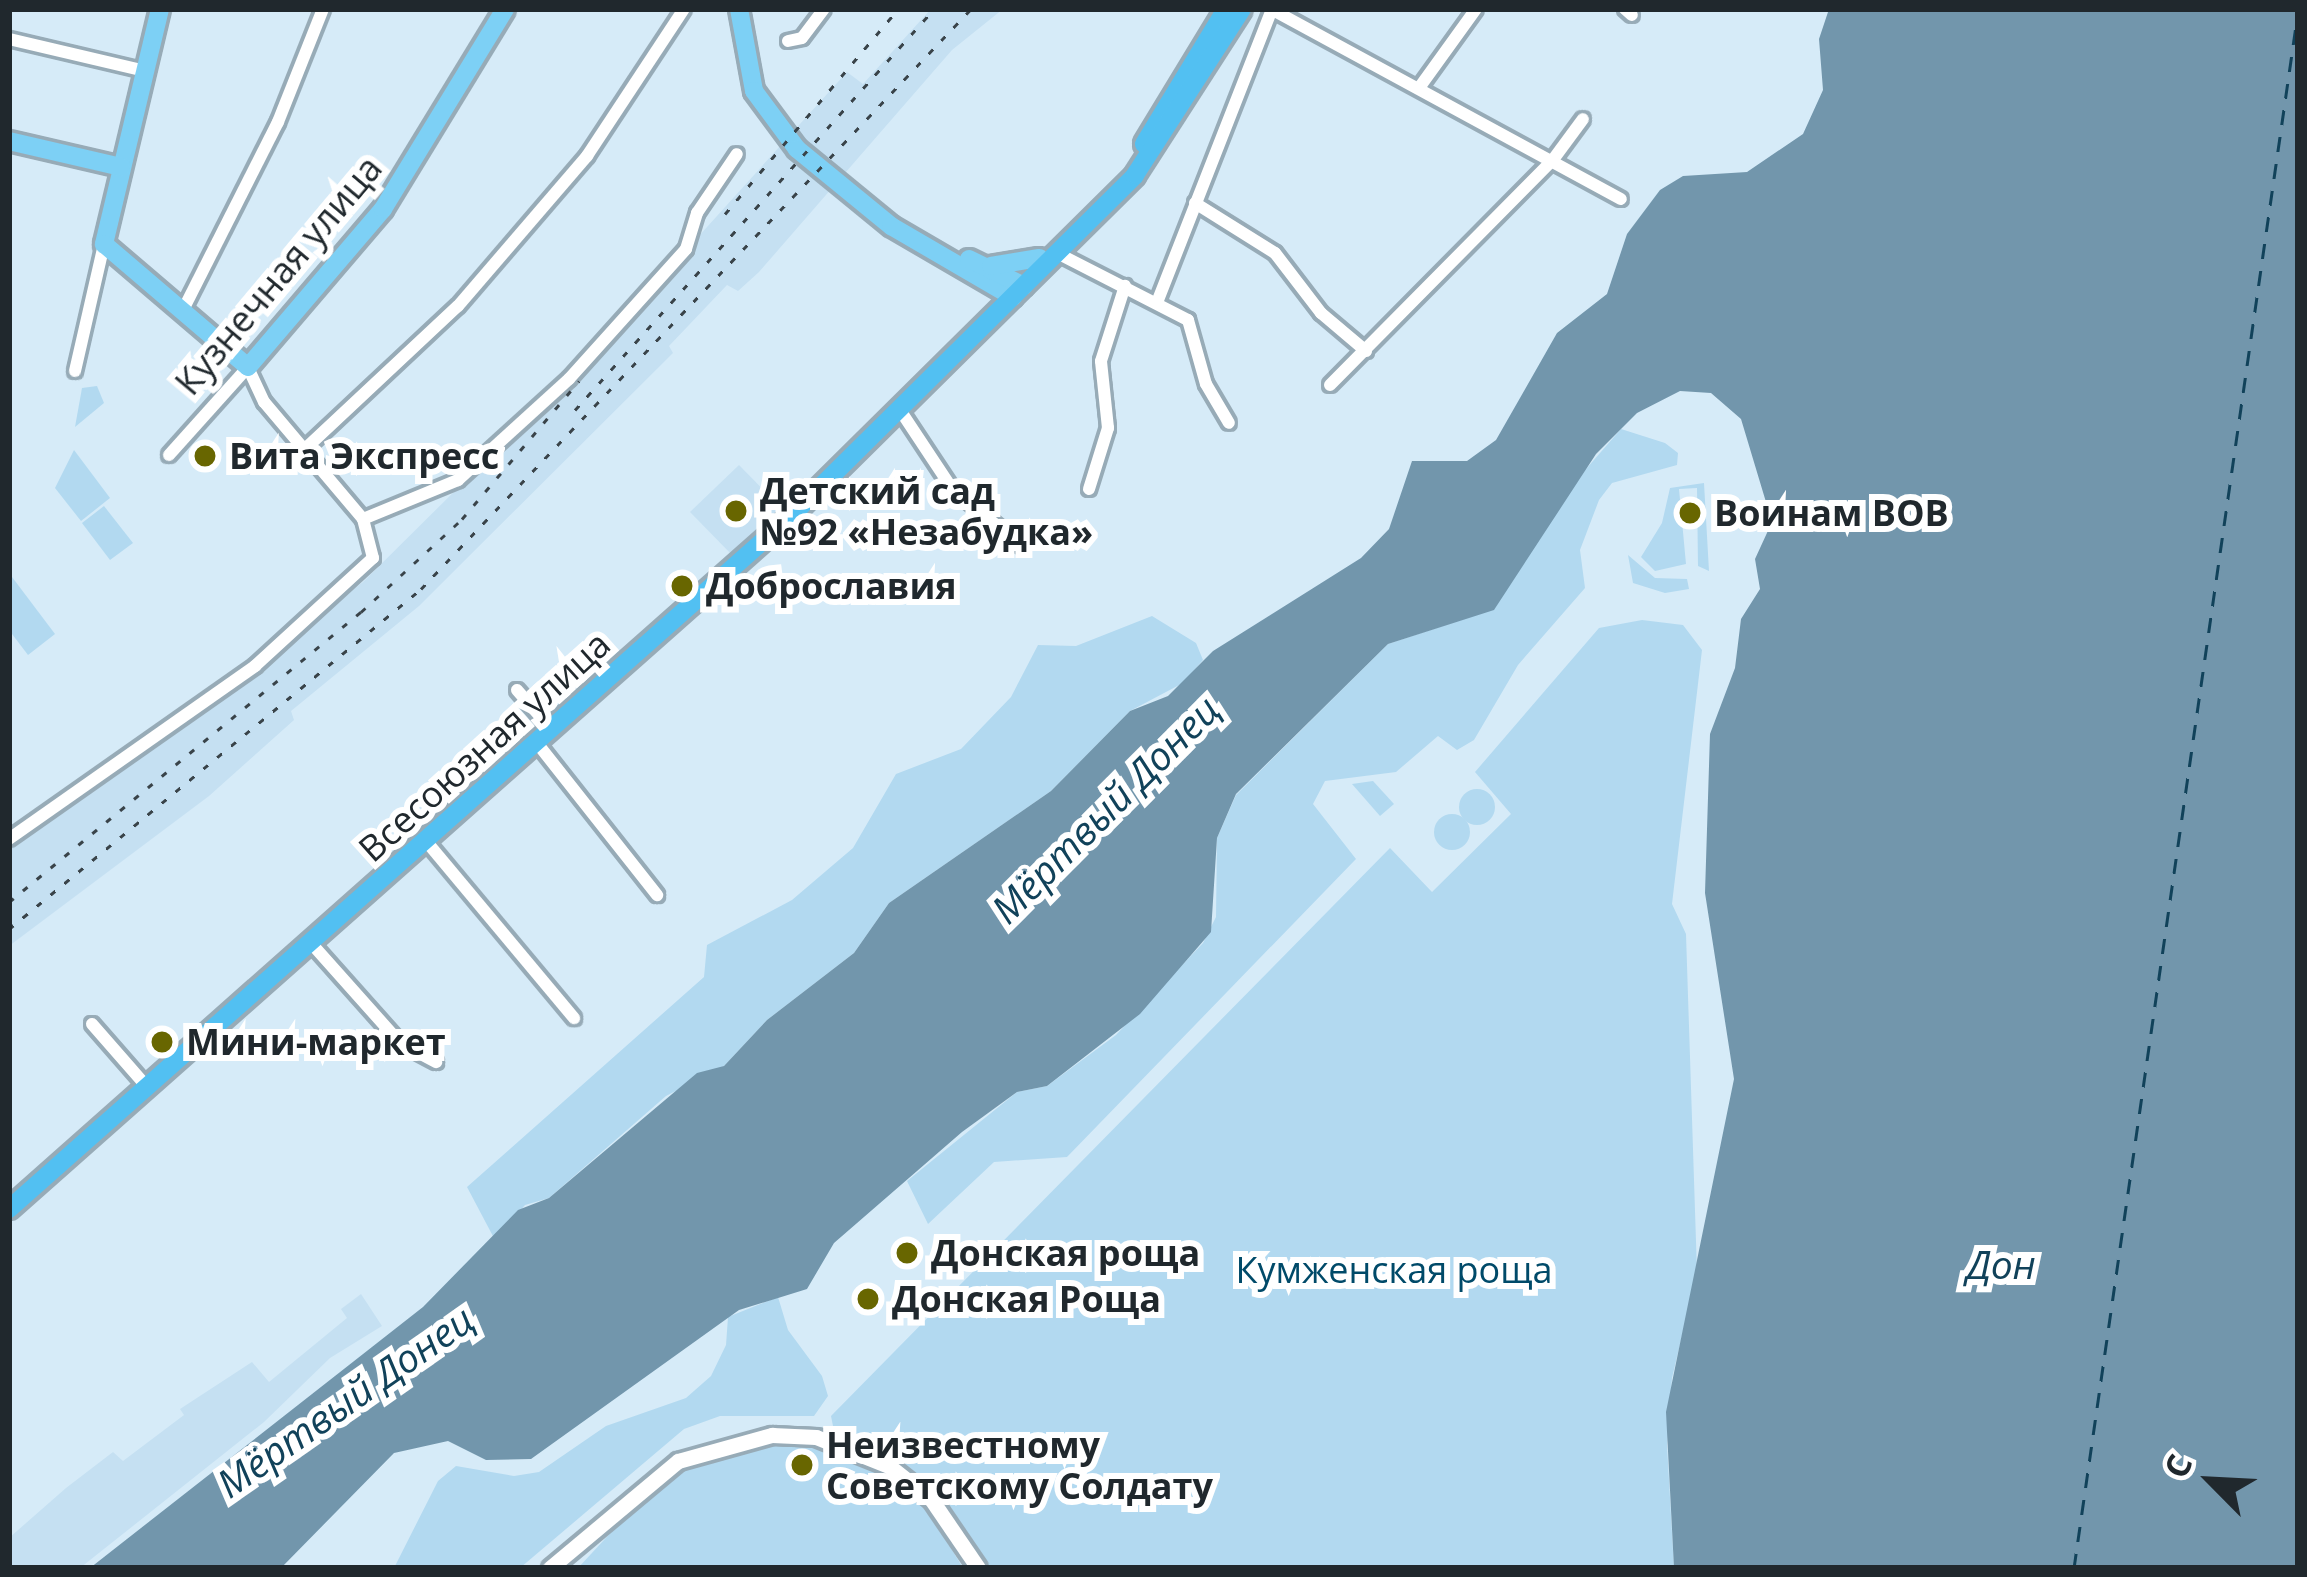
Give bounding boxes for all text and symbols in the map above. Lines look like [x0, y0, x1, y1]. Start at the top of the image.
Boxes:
street label: Кузнечная улица [166, 147, 390, 403]
place label: Вита Экспресс [229, 434, 499, 478]
marker: Вита Экспресс [192, 443, 218, 469]
place label: Детский сад №92 «Незабудка» [760, 468, 1093, 553]
place label: Воинам ВОВ [1714, 491, 1949, 535]
marker: Детский сад №92 «Незабудка» [723, 498, 749, 524]
marker: Воинам ВОВ [1677, 500, 1703, 526]
place label: Доброславия [706, 564, 957, 608]
marker: Доброславия [669, 573, 695, 599]
street label: Всесоюзная улица [350, 622, 618, 870]
water label: Мёртвый Донец [982, 686, 1228, 932]
place label: Мини-маркет [186, 1020, 446, 1064]
marker: Мини-маркет [149, 1029, 175, 1055]
place label: Донская роща [931, 1231, 1200, 1275]
marker: Донская роща [894, 1240, 920, 1266]
water label: Дон [1966, 1241, 2036, 1287]
park label: Кумженская роща [1236, 1248, 1552, 1292]
place label: Донская Роща [892, 1277, 1161, 1321]
marker: Донская Роща [855, 1286, 881, 1312]
water label: Мёртвый Донец [208, 1295, 482, 1507]
north arrow [2151, 1421, 2271, 1541]
place label: Неизвестному Советскому Солдату [826, 1422, 1213, 1507]
text: С [2153, 1447, 2202, 1485]
marker: Неизвестному Советскому Солдату [789, 1452, 815, 1478]

